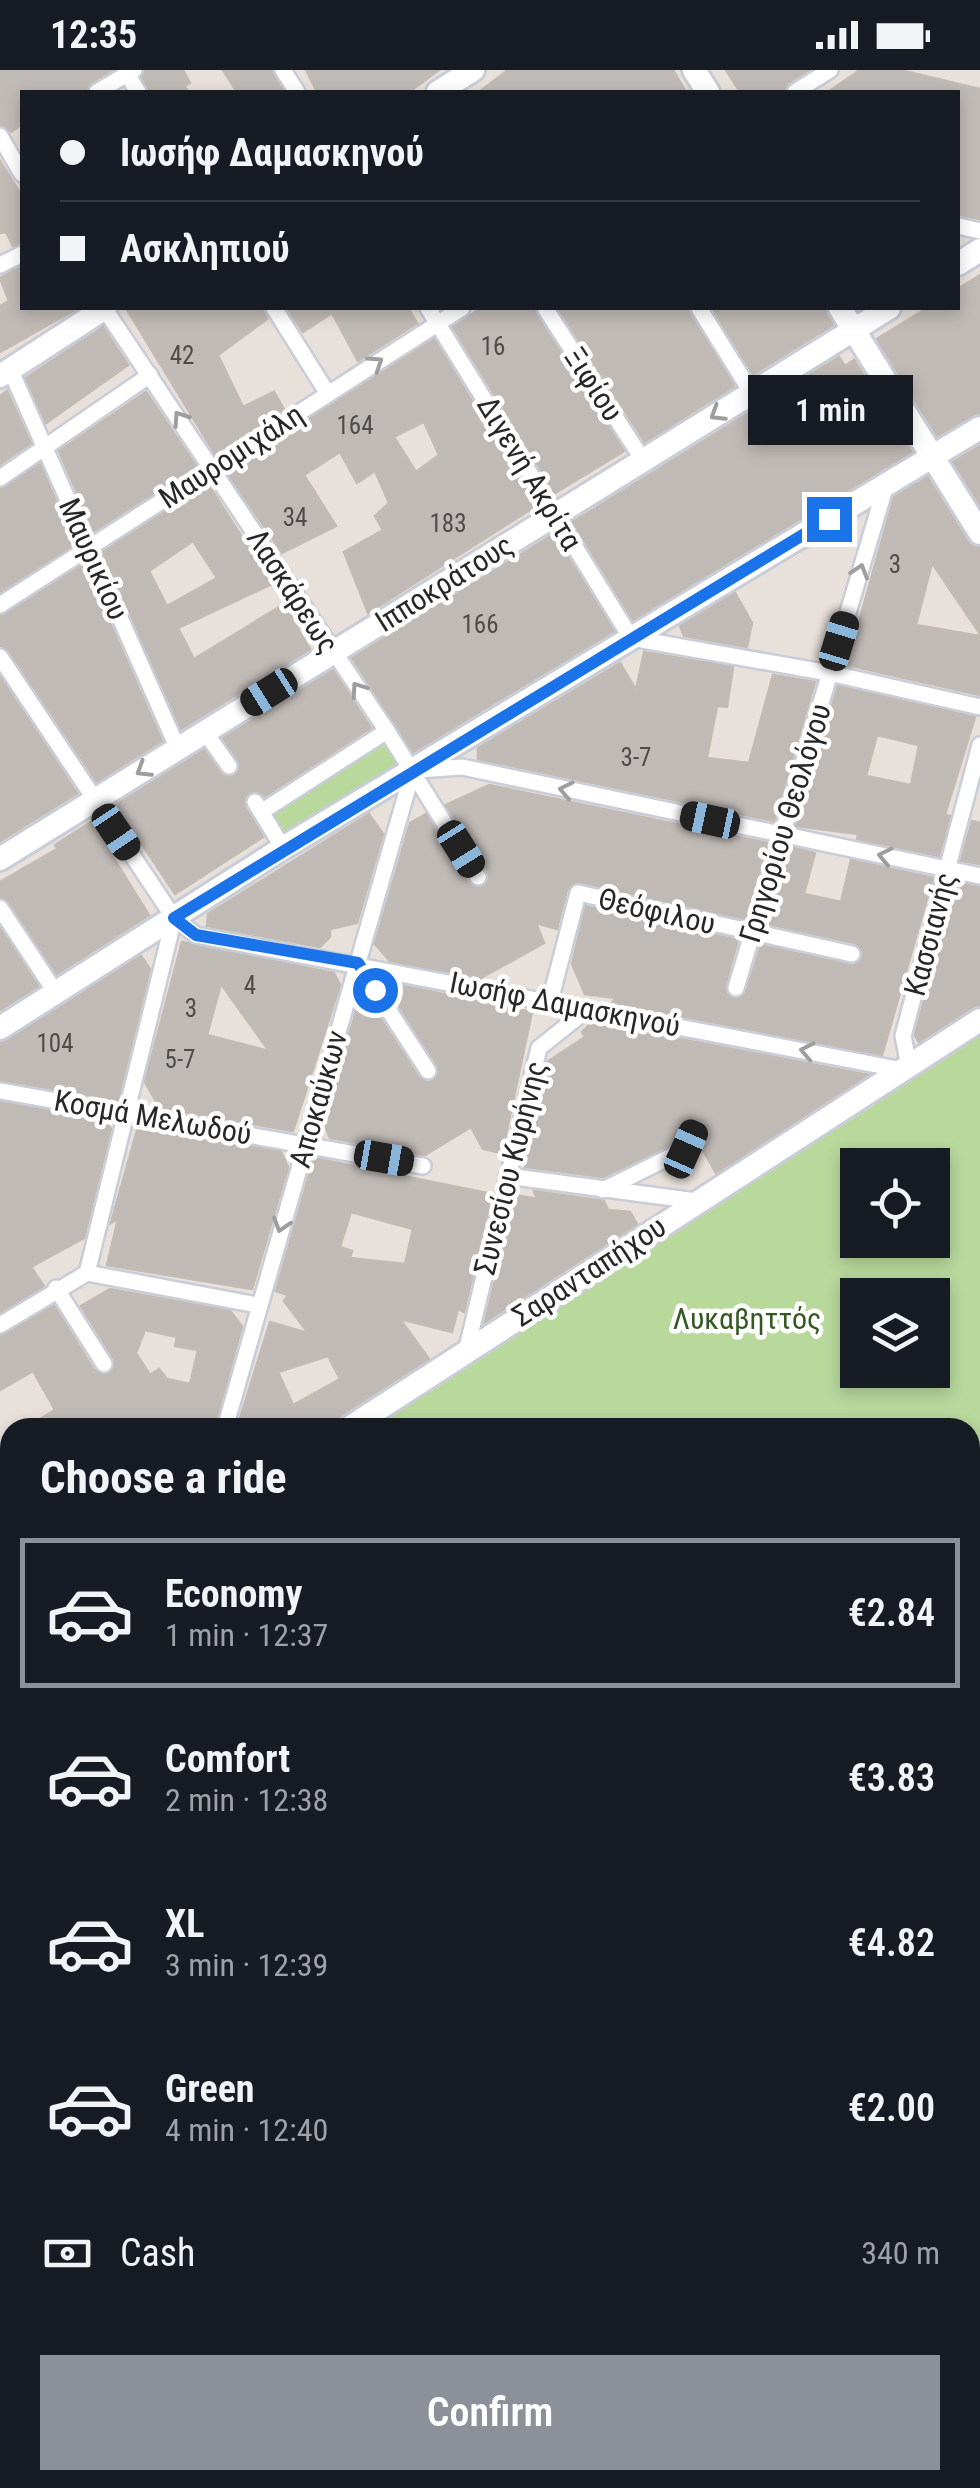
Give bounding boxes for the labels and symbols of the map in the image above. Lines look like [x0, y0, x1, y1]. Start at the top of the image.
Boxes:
house number: 16 [481, 332, 505, 361]
house number: 42 [170, 341, 194, 370]
street label: Ξιφίου [557, 341, 631, 427]
one-way arrow [365, 356, 383, 375]
callout: 1 min [746, 374, 912, 444]
street label: Διγενή Ακρίτα [470, 390, 590, 556]
street label: Μαυρομιχάλη [152, 396, 310, 516]
one-way arrow [709, 401, 727, 420]
one-way arrow [173, 410, 192, 428]
house number: 164 [336, 411, 374, 440]
street label: Μαυρικίου [52, 493, 136, 625]
route end [807, 497, 852, 542]
house number: 34 [283, 503, 307, 532]
house number: 183 [429, 509, 467, 538]
street label: Λασκάρεως [240, 522, 346, 660]
street label: Ιπποκράτους [369, 527, 519, 639]
house number: 3 [889, 550, 901, 579]
one-way arrow [848, 563, 869, 580]
car [816, 608, 862, 674]
house number: 166 [461, 610, 499, 639]
car [236, 663, 302, 721]
one-way arrow [352, 682, 370, 701]
street label: Γρηγορίου Θεολόγου [732, 699, 838, 947]
house number: 3-7 [621, 743, 651, 772]
one-way arrow [136, 758, 154, 777]
one-way arrow [558, 780, 575, 801]
car [87, 799, 145, 865]
car [678, 799, 742, 841]
car [432, 816, 490, 882]
one-way arrow [876, 846, 893, 867]
street label: Κασσιανής [897, 868, 963, 1000]
street label: Θεόφιλου [595, 881, 719, 941]
street label: Ιωσήφ Δαμασκηνού [447, 964, 683, 1044]
route start [353, 968, 398, 1013]
house number: 4 [244, 971, 256, 1000]
house number: 3 [185, 994, 197, 1023]
street label: Αποκαύκων [282, 1026, 354, 1171]
house number: 104 [36, 1029, 74, 1058]
one-way arrow [799, 1042, 816, 1063]
house number: 5-7 [165, 1045, 195, 1074]
street label: Συνεσίου Κυρήνης [467, 1057, 553, 1279]
street label: Κοσμά Μελωδού [52, 1082, 254, 1152]
car [660, 1115, 712, 1183]
car [352, 1138, 416, 1178]
street label: Σαρανταπήχου [506, 1208, 672, 1334]
one-way arrow [273, 1215, 293, 1232]
park label: Λυκαβηττός [673, 1301, 821, 1336]

